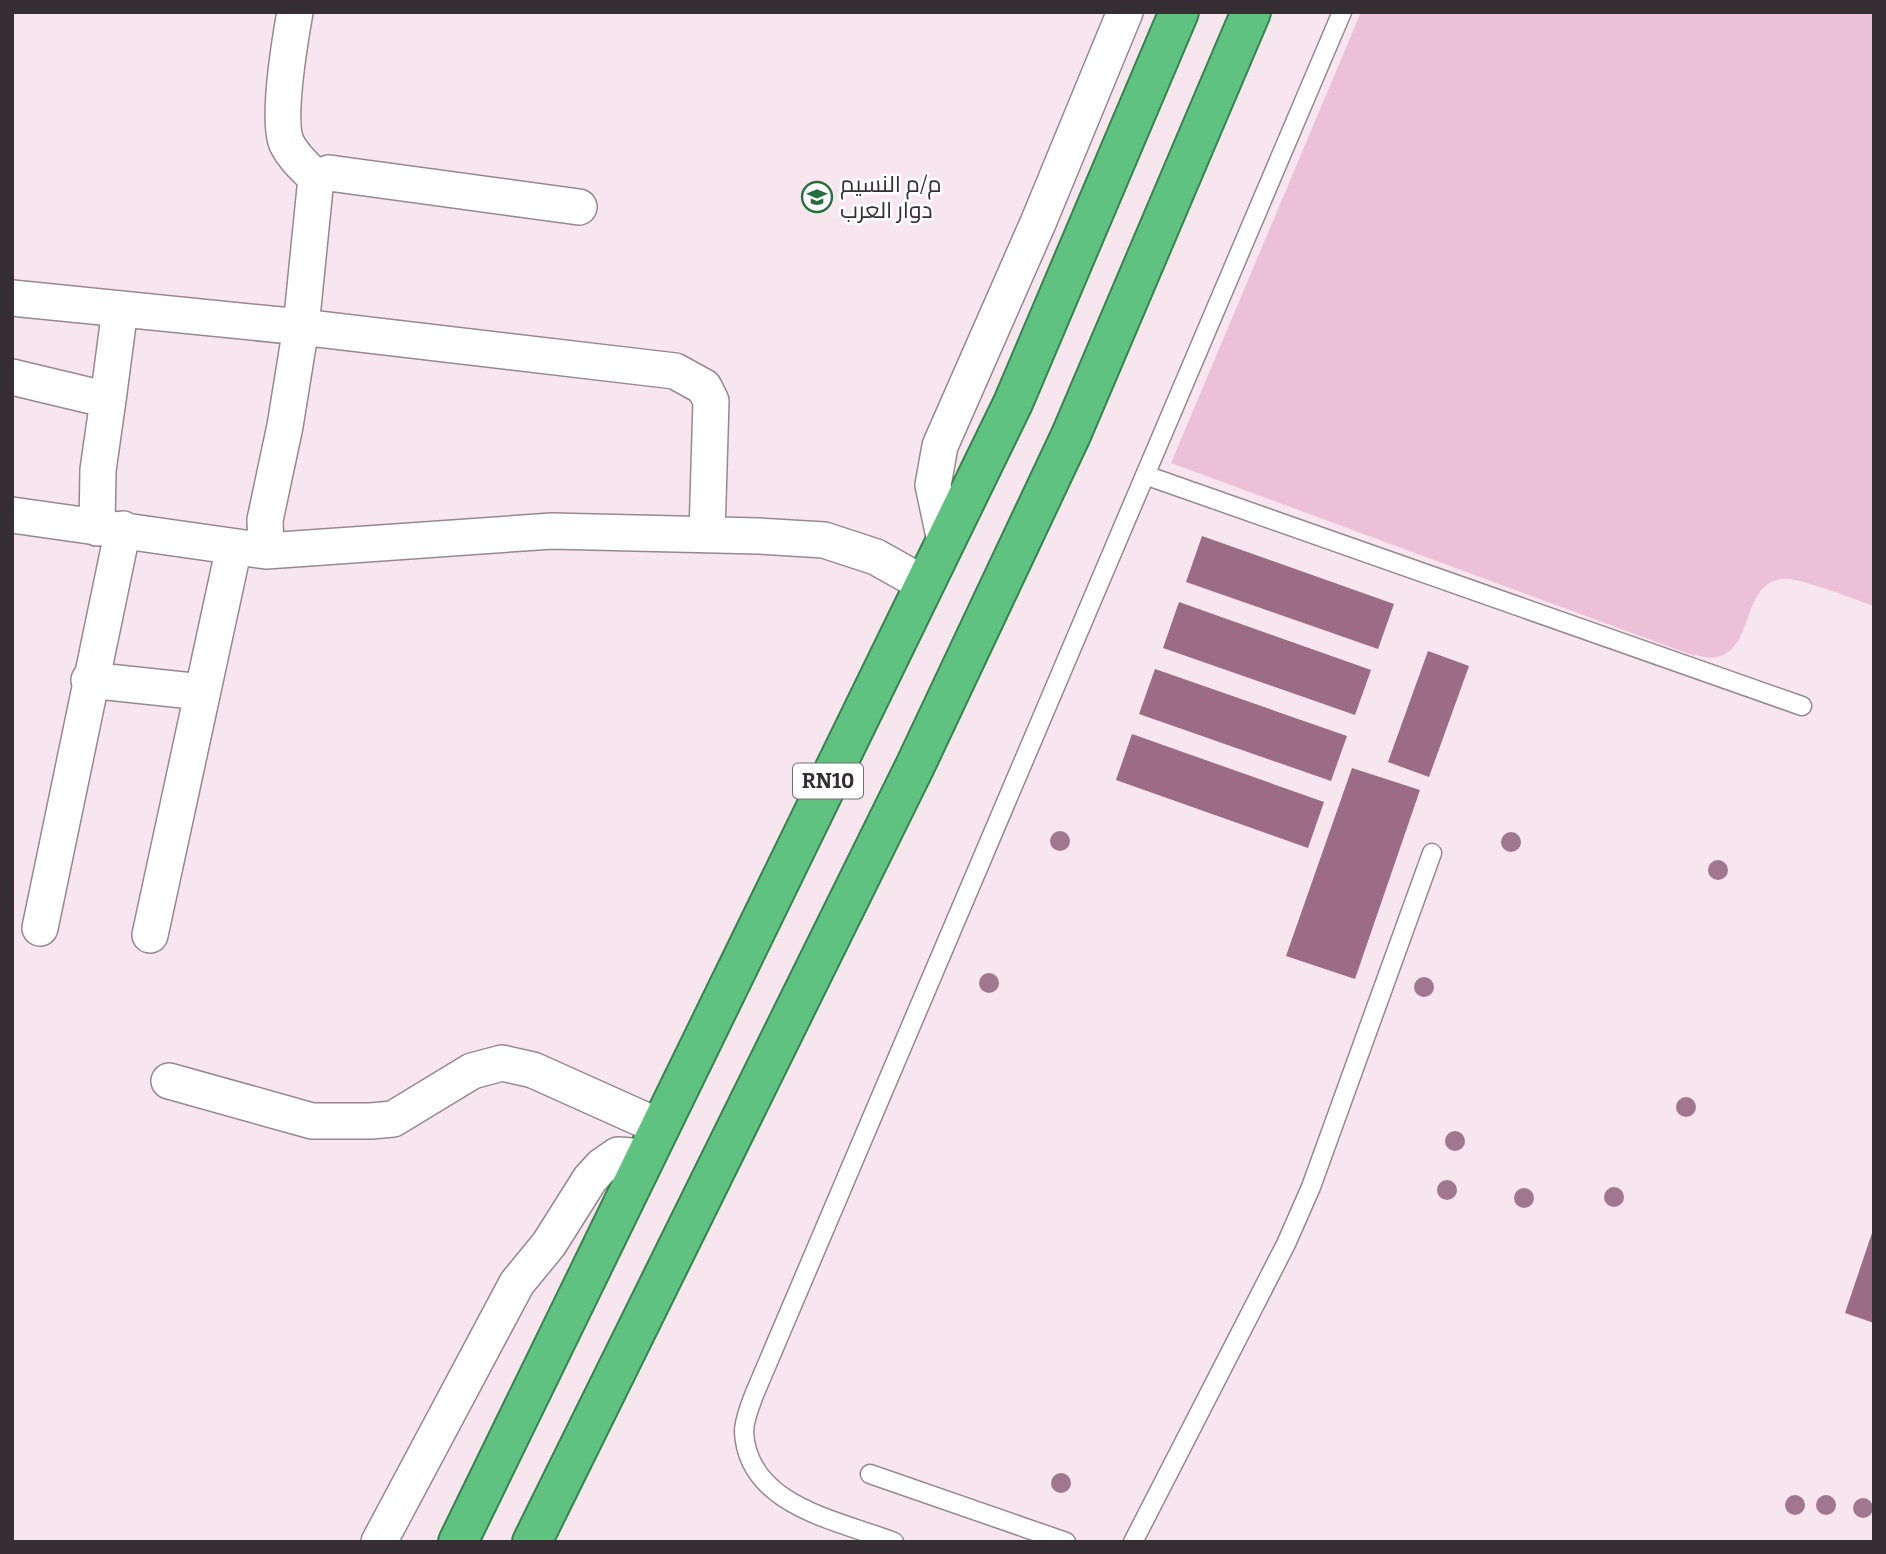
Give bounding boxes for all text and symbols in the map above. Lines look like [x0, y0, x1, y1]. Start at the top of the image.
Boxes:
place label: م/م النسيم دوار العرب [840, 170, 942, 224]
school or university icon: م/م النسيم دوار العرب [800, 180, 834, 214]
road number: RN10 [793, 764, 863, 798]

